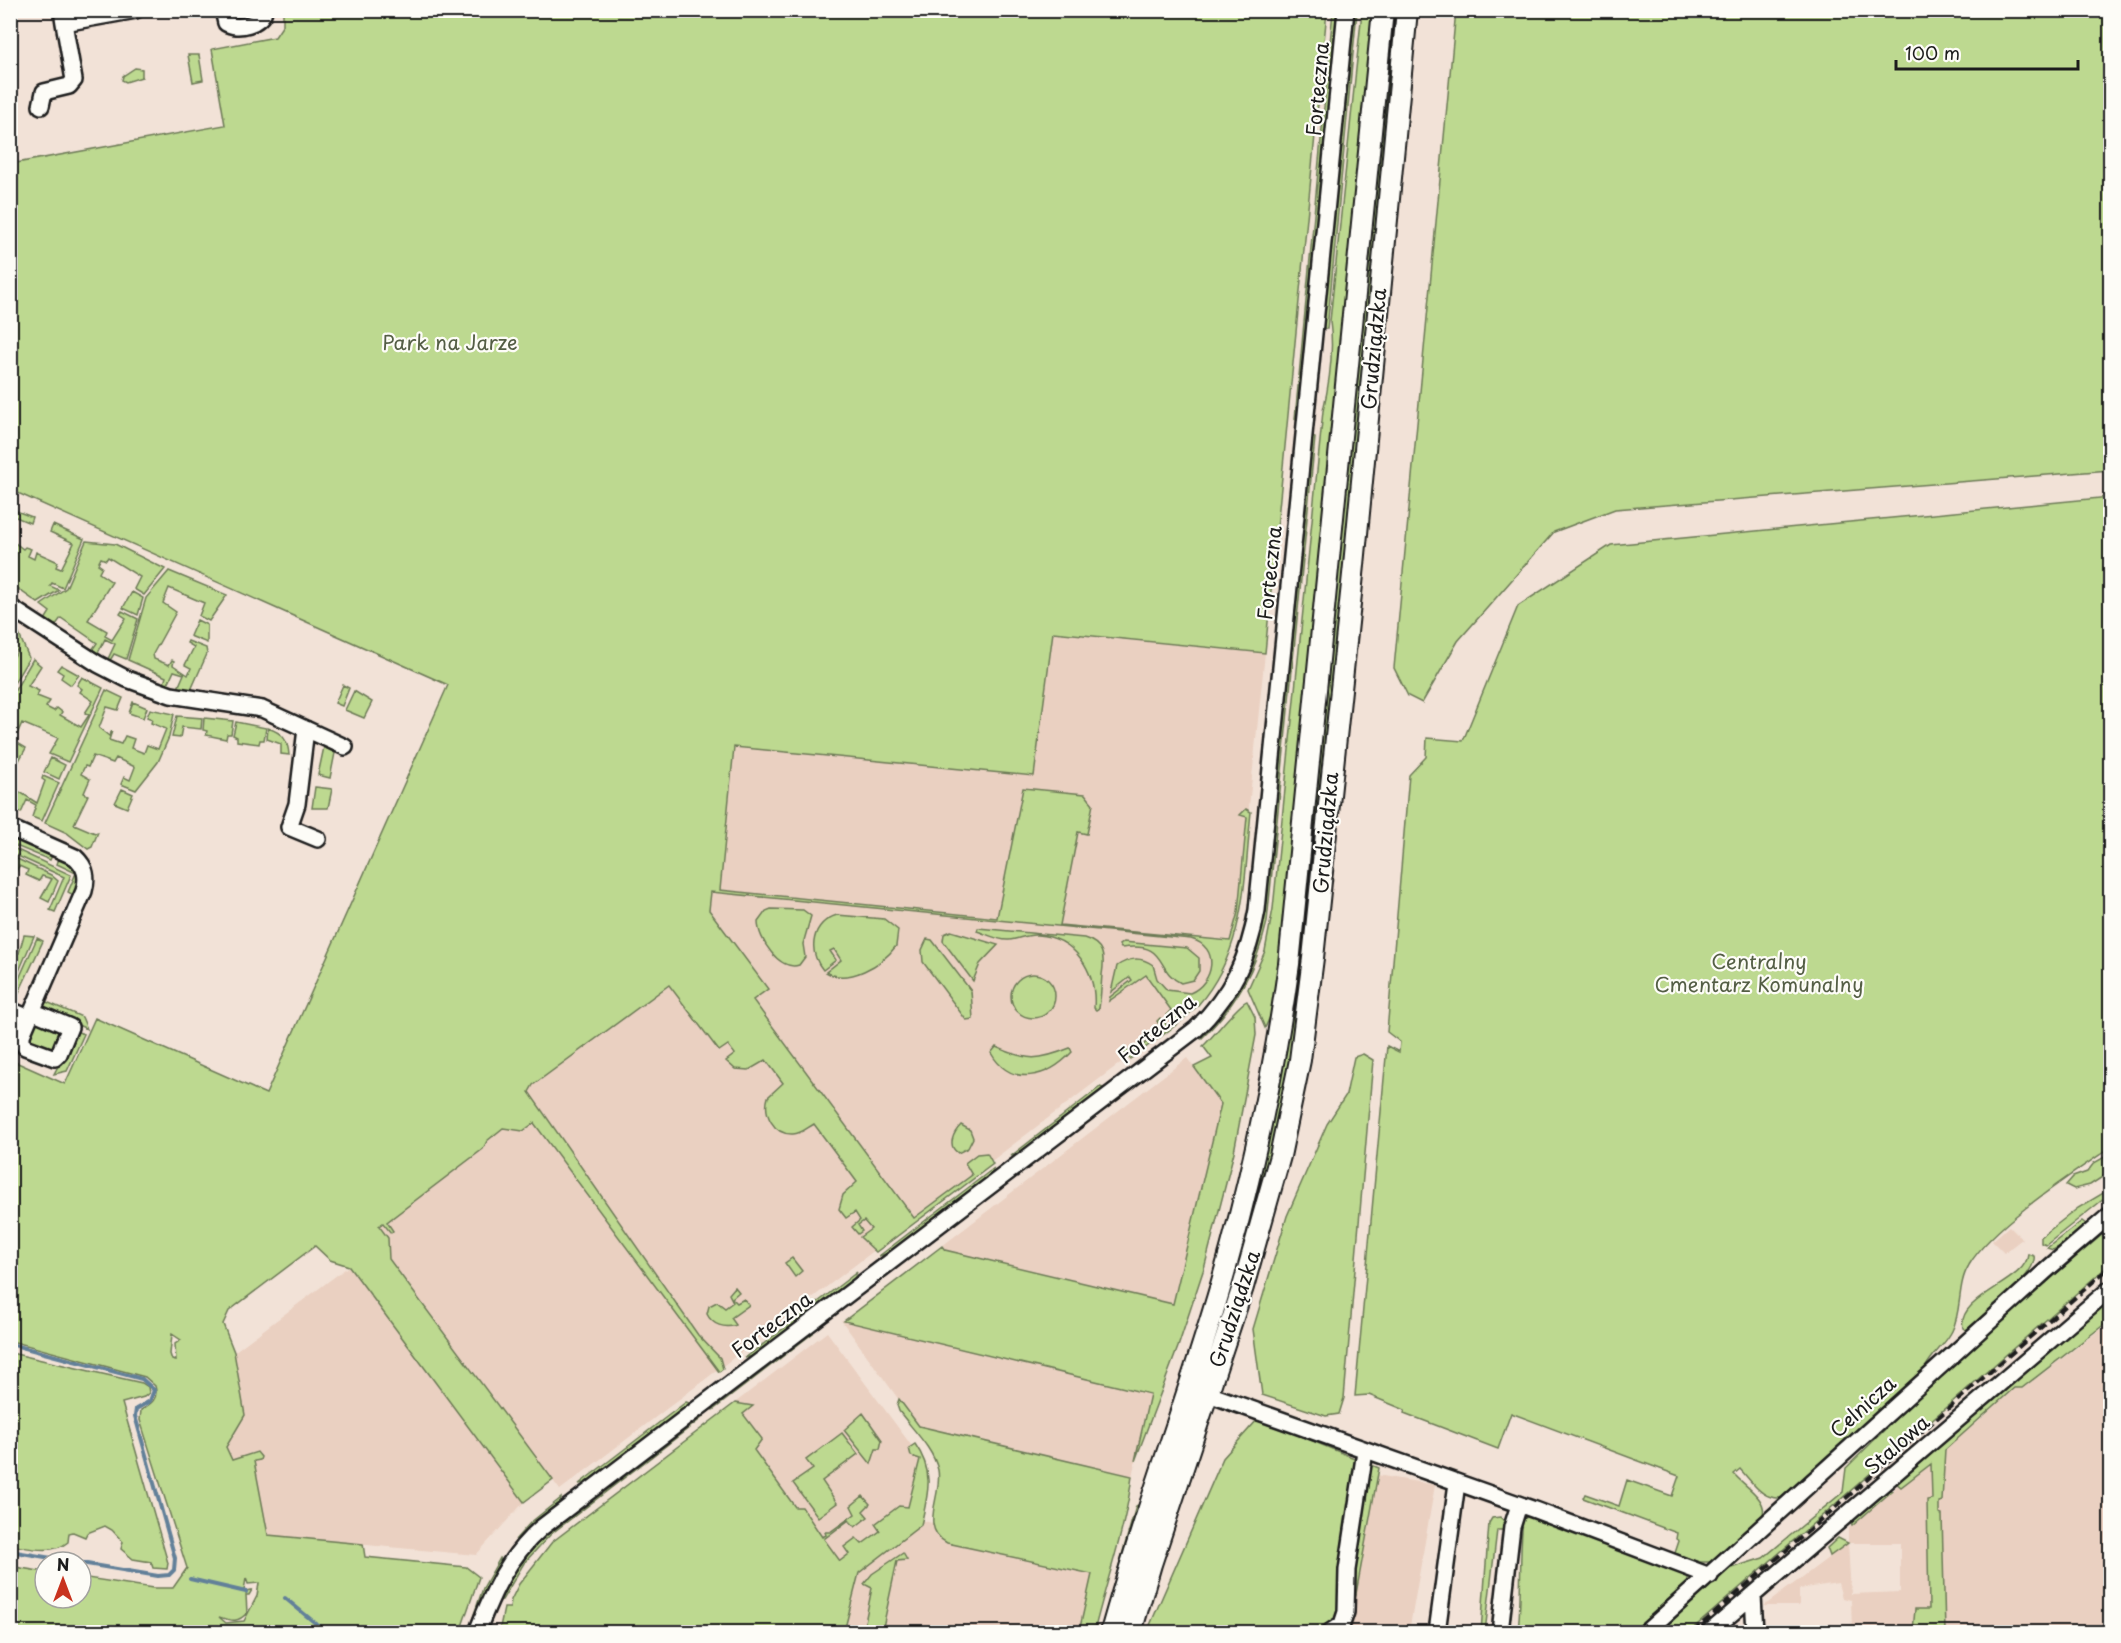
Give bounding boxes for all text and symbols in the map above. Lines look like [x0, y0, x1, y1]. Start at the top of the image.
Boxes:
scale bar [1896, 33, 2078, 71]
text: 100 m [1905, 39, 1960, 66]
street label: Forteczna [1298, 40, 1336, 137]
street label: Grudziądzka [1353, 286, 1393, 411]
park label: Park na Jarze [382, 327, 518, 357]
street label: Forteczna [1249, 524, 1289, 621]
street label: Grudziądzka [1305, 770, 1345, 895]
park label: Centralny Cmentarz Komunalny [1654, 946, 1864, 999]
street label: Forteczna [1110, 986, 1203, 1070]
street label: Grudziądzka [1201, 1246, 1267, 1371]
street label: Forteczna [725, 1283, 819, 1365]
street label: Celnicza [1822, 1368, 1903, 1444]
street label: Stalowa [1857, 1407, 1936, 1481]
north arrow [33, 1550, 93, 1610]
text: N [57, 1552, 69, 1576]

